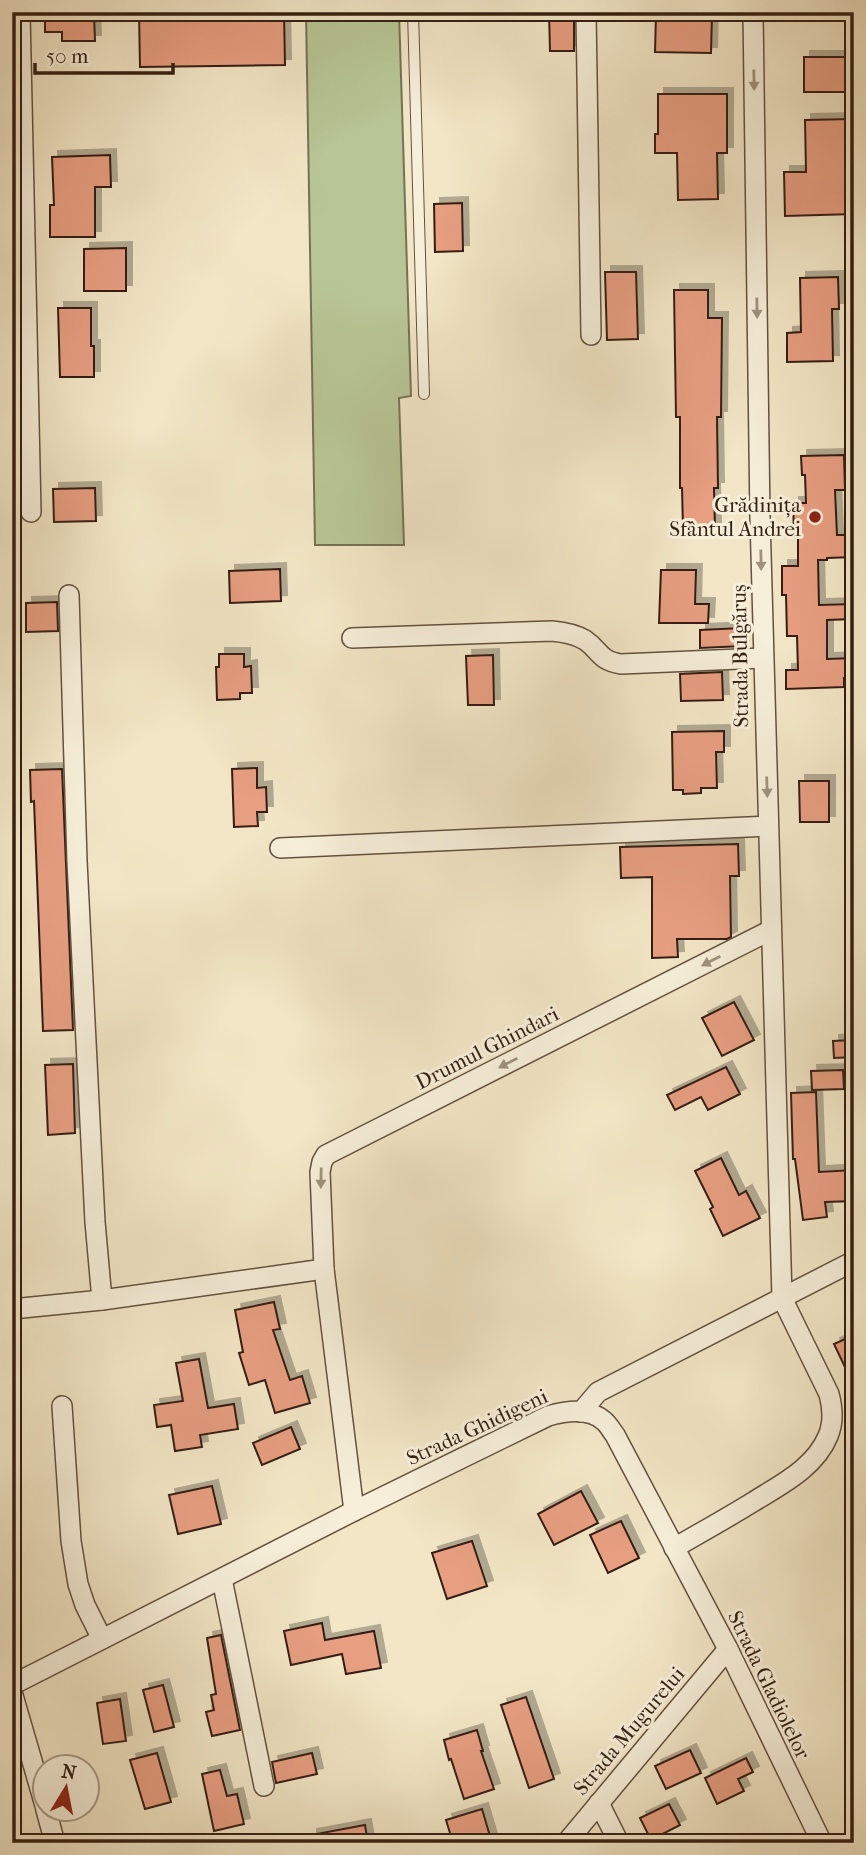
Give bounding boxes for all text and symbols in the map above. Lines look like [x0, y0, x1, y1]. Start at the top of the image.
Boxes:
scale bar [35, 32, 173, 76]
text: 50 m [46, 44, 89, 68]
one-way arrow [748, 70, 760, 92]
one-way arrow [751, 297, 763, 319]
place label: Grădinița Sfântul Andrei [669, 493, 801, 541]
marker: Grădinița Sfântul Andrei [807, 509, 823, 525]
one-way arrow [755, 549, 766, 571]
street label: Strada Bulgăruș [727, 584, 753, 728]
one-way arrow [761, 777, 772, 799]
one-way arrow [700, 954, 720, 966]
street label: Drumul Ghindari [411, 1002, 563, 1094]
one-way arrow [497, 1057, 517, 1069]
one-way arrow [315, 1167, 327, 1189]
street label: Strada Ghidigeni [403, 1384, 551, 1470]
street label: Strada Gladiolelor [723, 1607, 815, 1763]
street label: Strada Mugurelui [568, 1662, 690, 1800]
north arrow [32, 1754, 102, 1824]
text: N [60, 1760, 78, 1784]

